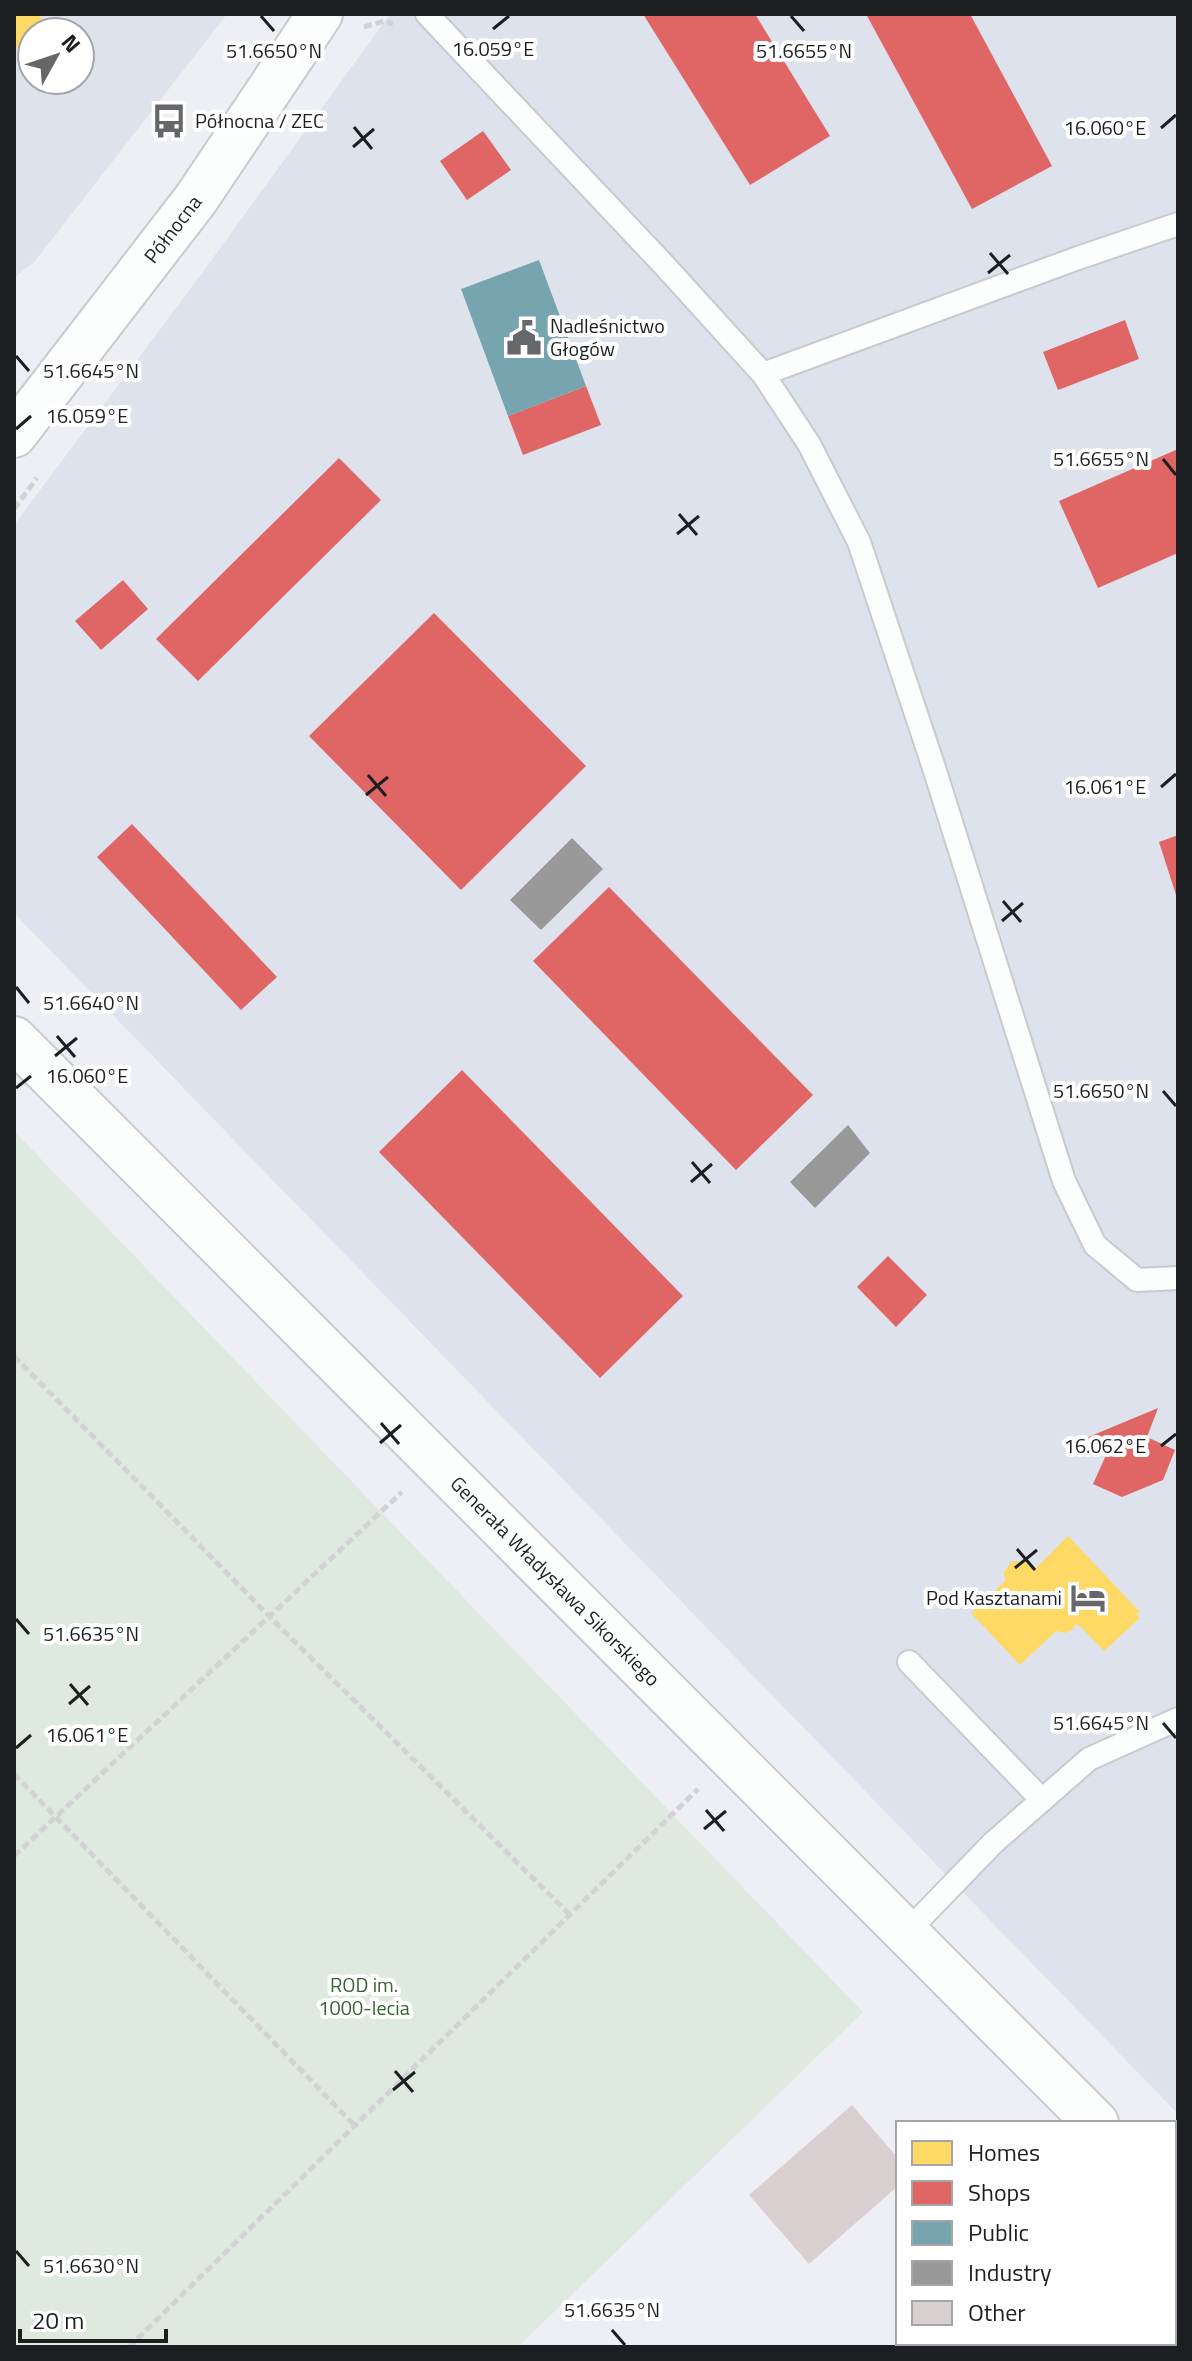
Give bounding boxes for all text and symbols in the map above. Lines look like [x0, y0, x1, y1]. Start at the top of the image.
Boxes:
north arrow [16, 16, 96, 96]
text: N [53, 26, 89, 60]
text: 16.059°E [452, 33, 534, 64]
text: 51.6650°N [226, 35, 322, 66]
text: 51.6655°N [756, 35, 852, 66]
bus stop icon: Północna / ZEC [150, 102, 188, 140]
place label: Północna / ZEC [195, 105, 324, 136]
text: 16.060°E [1064, 112, 1146, 143]
street label: Północna [136, 188, 209, 270]
place label: Nadleśnictwo Głogów [550, 310, 665, 364]
public building icon: Nadleśnictwo Głogów [505, 319, 543, 357]
text: 51.6645°N [43, 355, 139, 386]
text: 16.059°E [46, 400, 128, 431]
text: 51.6655°N [1053, 443, 1149, 474]
text: 16.061°E [1064, 771, 1146, 802]
text: 51.6640°N [43, 987, 139, 1018]
text: 16.060°E [46, 1060, 128, 1091]
text: 51.6650°N [1053, 1075, 1149, 1106]
text: 16.062°E [1064, 1430, 1146, 1461]
street label: Generała Władysława Sikorskiego [443, 1468, 668, 1693]
hotel icon: Pod Kasztanami [1069, 1579, 1107, 1617]
place label: Pod Kasztanami [926, 1582, 1062, 1613]
text: 51.6635°N [43, 1618, 139, 1649]
text: 51.6645°N [1053, 1707, 1149, 1738]
text: 16.061°E [46, 1719, 128, 1750]
park label: ROD im. 1000-lecia [318, 1969, 410, 2023]
legend [896, 2121, 1176, 2345]
text: Homes [968, 2134, 1040, 2170]
text: Shops [968, 2174, 1030, 2210]
text: Public [968, 2214, 1029, 2250]
text: 51.6630°N [43, 2250, 139, 2281]
text: Industry [968, 2254, 1052, 2290]
scale bar [20, 2293, 166, 2343]
text: 51.6635°N [564, 2294, 660, 2325]
text: Other [968, 2294, 1026, 2330]
text: 20 m [32, 2302, 84, 2338]

